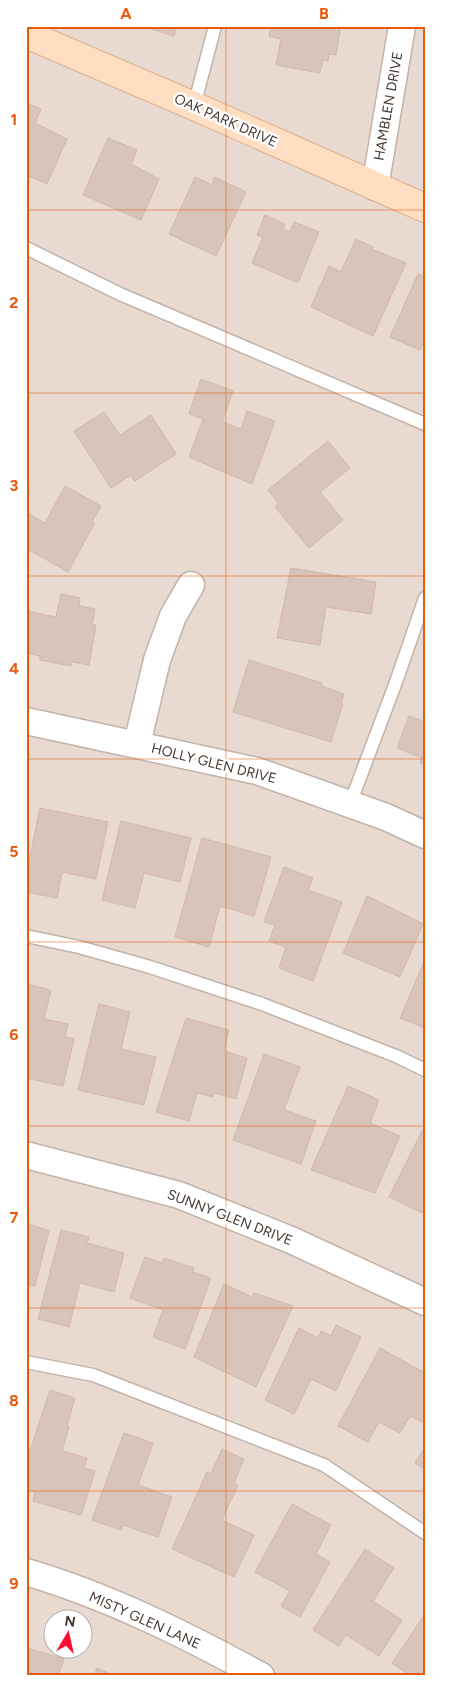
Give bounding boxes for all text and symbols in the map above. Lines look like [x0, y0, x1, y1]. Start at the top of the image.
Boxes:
text: A [120, 4, 132, 23]
text: B [319, 4, 329, 23]
street label: HAMBLEN DRIVE [371, 50, 406, 162]
street label: OAK PARK DRIVE [172, 90, 280, 151]
text: 1 [11, 110, 17, 129]
text: 2 [9, 293, 19, 312]
text: 3 [10, 476, 19, 495]
text: 4 [9, 659, 19, 678]
street label: HOLLY GLEN DRIVE [150, 740, 278, 787]
text: 5 [9, 842, 19, 861]
text: 6 [9, 1025, 19, 1044]
street label: SUNNY GLEN DRIVE [165, 1186, 295, 1249]
text: 7 [10, 1208, 19, 1227]
text: 8 [9, 1391, 19, 1410]
text: 9 [9, 1574, 19, 1593]
street label: MISTY GLEN LANE [86, 1588, 203, 1653]
north arrow [42, 1610, 92, 1660]
text: N [63, 1612, 77, 1631]

